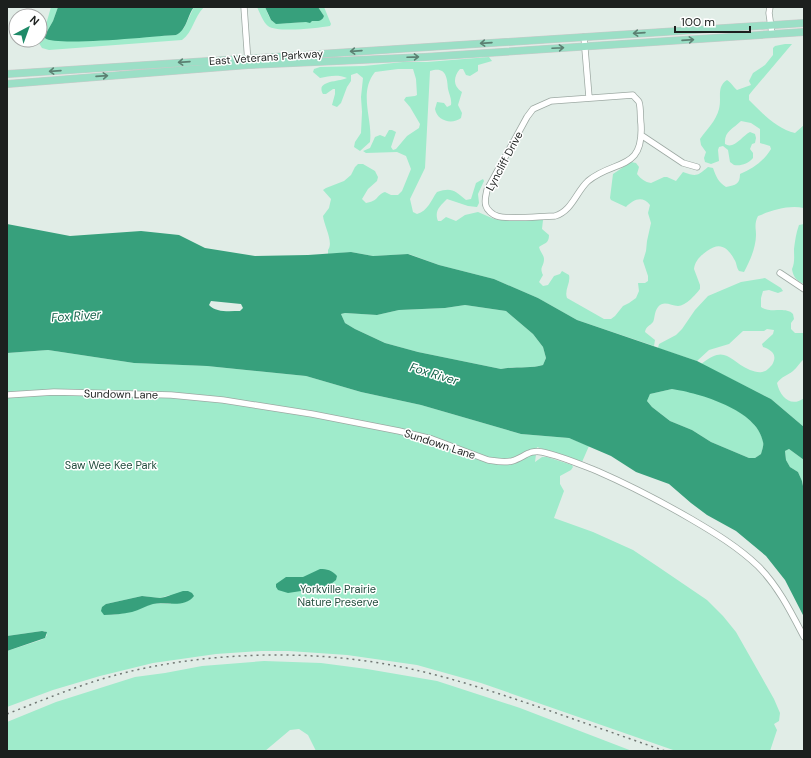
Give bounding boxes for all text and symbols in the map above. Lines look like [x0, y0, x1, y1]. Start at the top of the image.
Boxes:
north arrow [8, 8, 48, 48]
scale bar [675, 8, 750, 34]
text: N [27, 13, 42, 28]
text: 100 m [681, 14, 715, 30]
one-way arrow [633, 30, 646, 37]
one-way arrow [681, 36, 694, 43]
one-way arrow [480, 40, 493, 47]
one-way arrow [551, 44, 564, 51]
street label: East Veterans Parkway [208, 46, 324, 68]
one-way arrow [350, 48, 363, 55]
one-way arrow [406, 53, 419, 61]
one-way arrow [178, 59, 191, 66]
one-way arrow [49, 67, 62, 74]
one-way arrow [95, 73, 108, 80]
street label: Lyncliff Drive [482, 129, 526, 193]
water label: Fox River [51, 306, 102, 326]
water label: Fox River [408, 359, 461, 389]
street label: Sundown Lane [84, 386, 158, 402]
street label: Sundown Lane [403, 426, 477, 462]
park label: Saw Wee Kee Park [65, 458, 158, 472]
park label: Yorkville Prairie Nature Preserve [297, 582, 379, 609]

